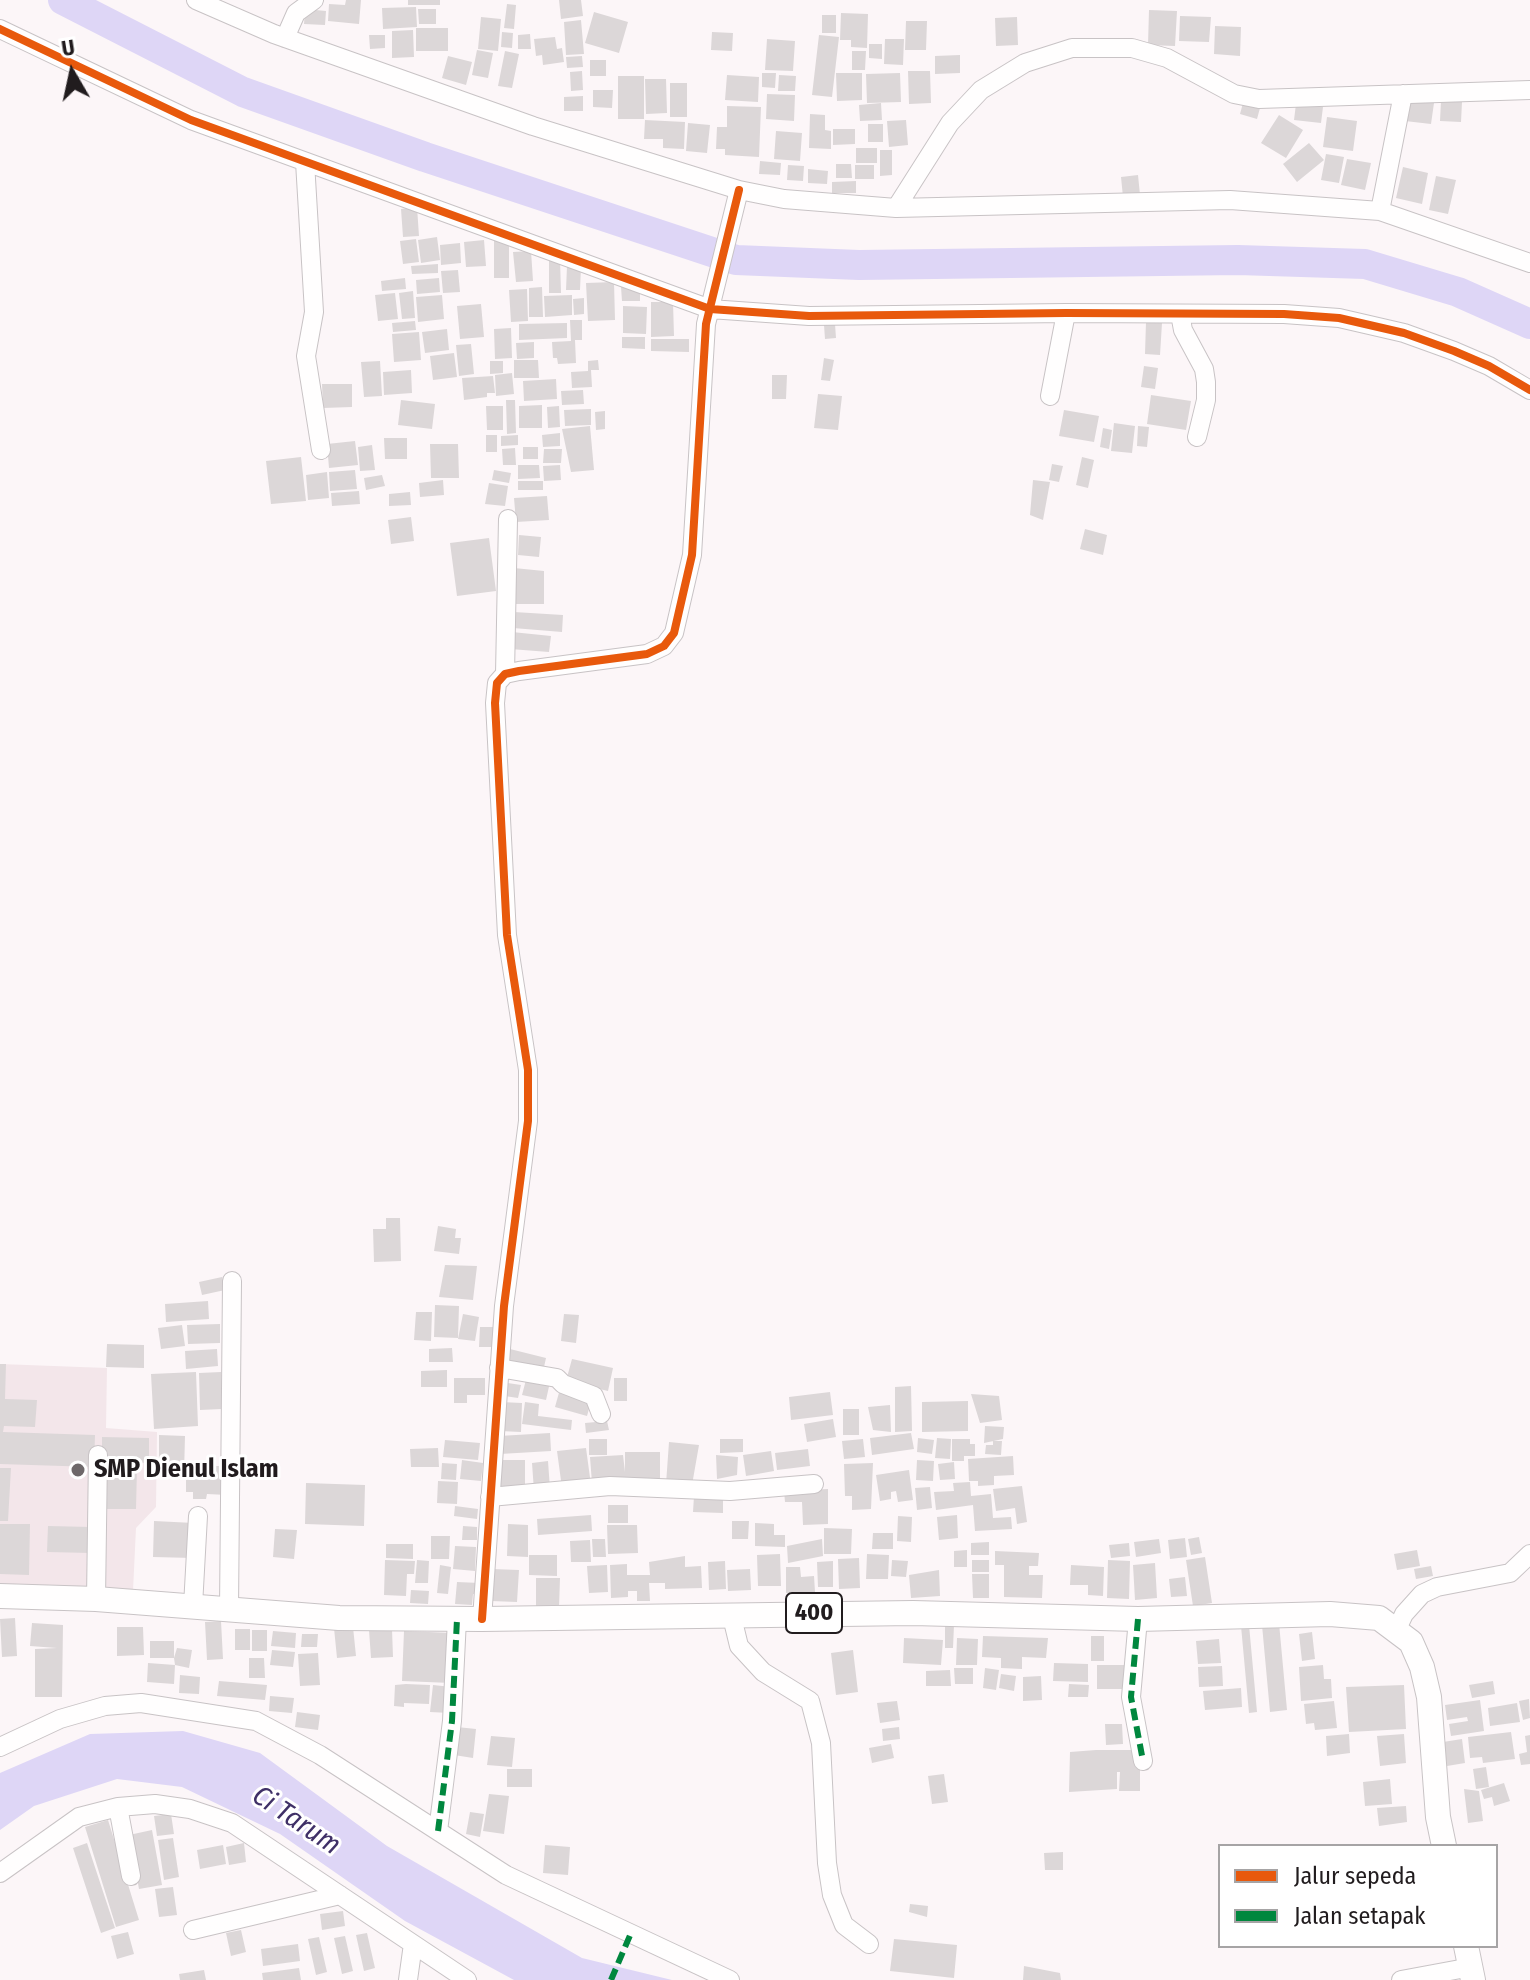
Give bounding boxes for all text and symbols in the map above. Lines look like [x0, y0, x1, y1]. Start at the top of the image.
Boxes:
north arrow [32, 32, 112, 112]
text: U [60, 33, 77, 62]
place label: SMP Dienul Islam [94, 1454, 279, 1486]
marker: SMP Dienul Islam [69, 1461, 87, 1479]
road number: 400 [786, 1593, 842, 1633]
water label: Ci Tarum [245, 1779, 347, 1863]
legend [1218, 1844, 1498, 1948]
text: Jalur sepeda [1294, 1862, 1416, 1890]
text: Jalan setapak [1294, 1902, 1425, 1930]

